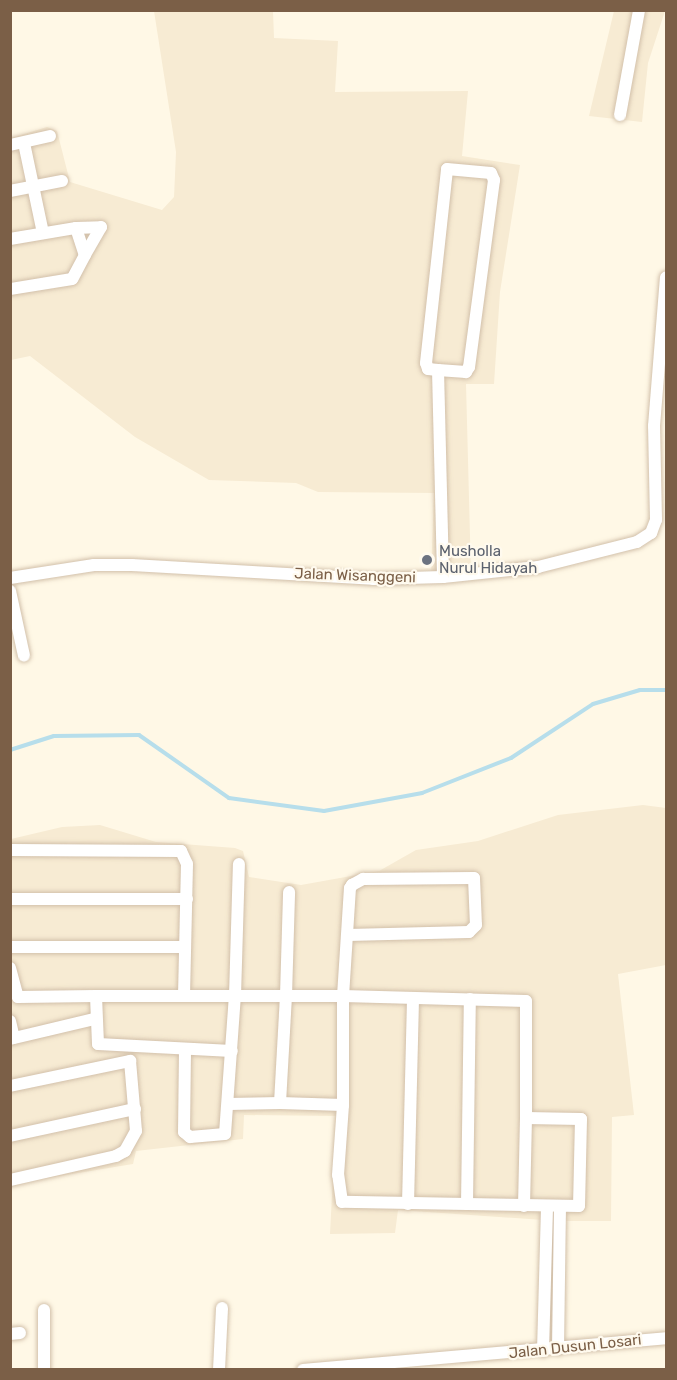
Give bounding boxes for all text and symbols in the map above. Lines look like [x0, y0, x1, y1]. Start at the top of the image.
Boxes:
place label: Musholla Nurul Hidayah [439, 542, 537, 577]
marker: Musholla Nurul Hidayah [420, 553, 434, 567]
street label: Jalan Wisanggeni [294, 565, 416, 587]
street label: Jalan Dusun Losari [508, 1331, 642, 1363]

